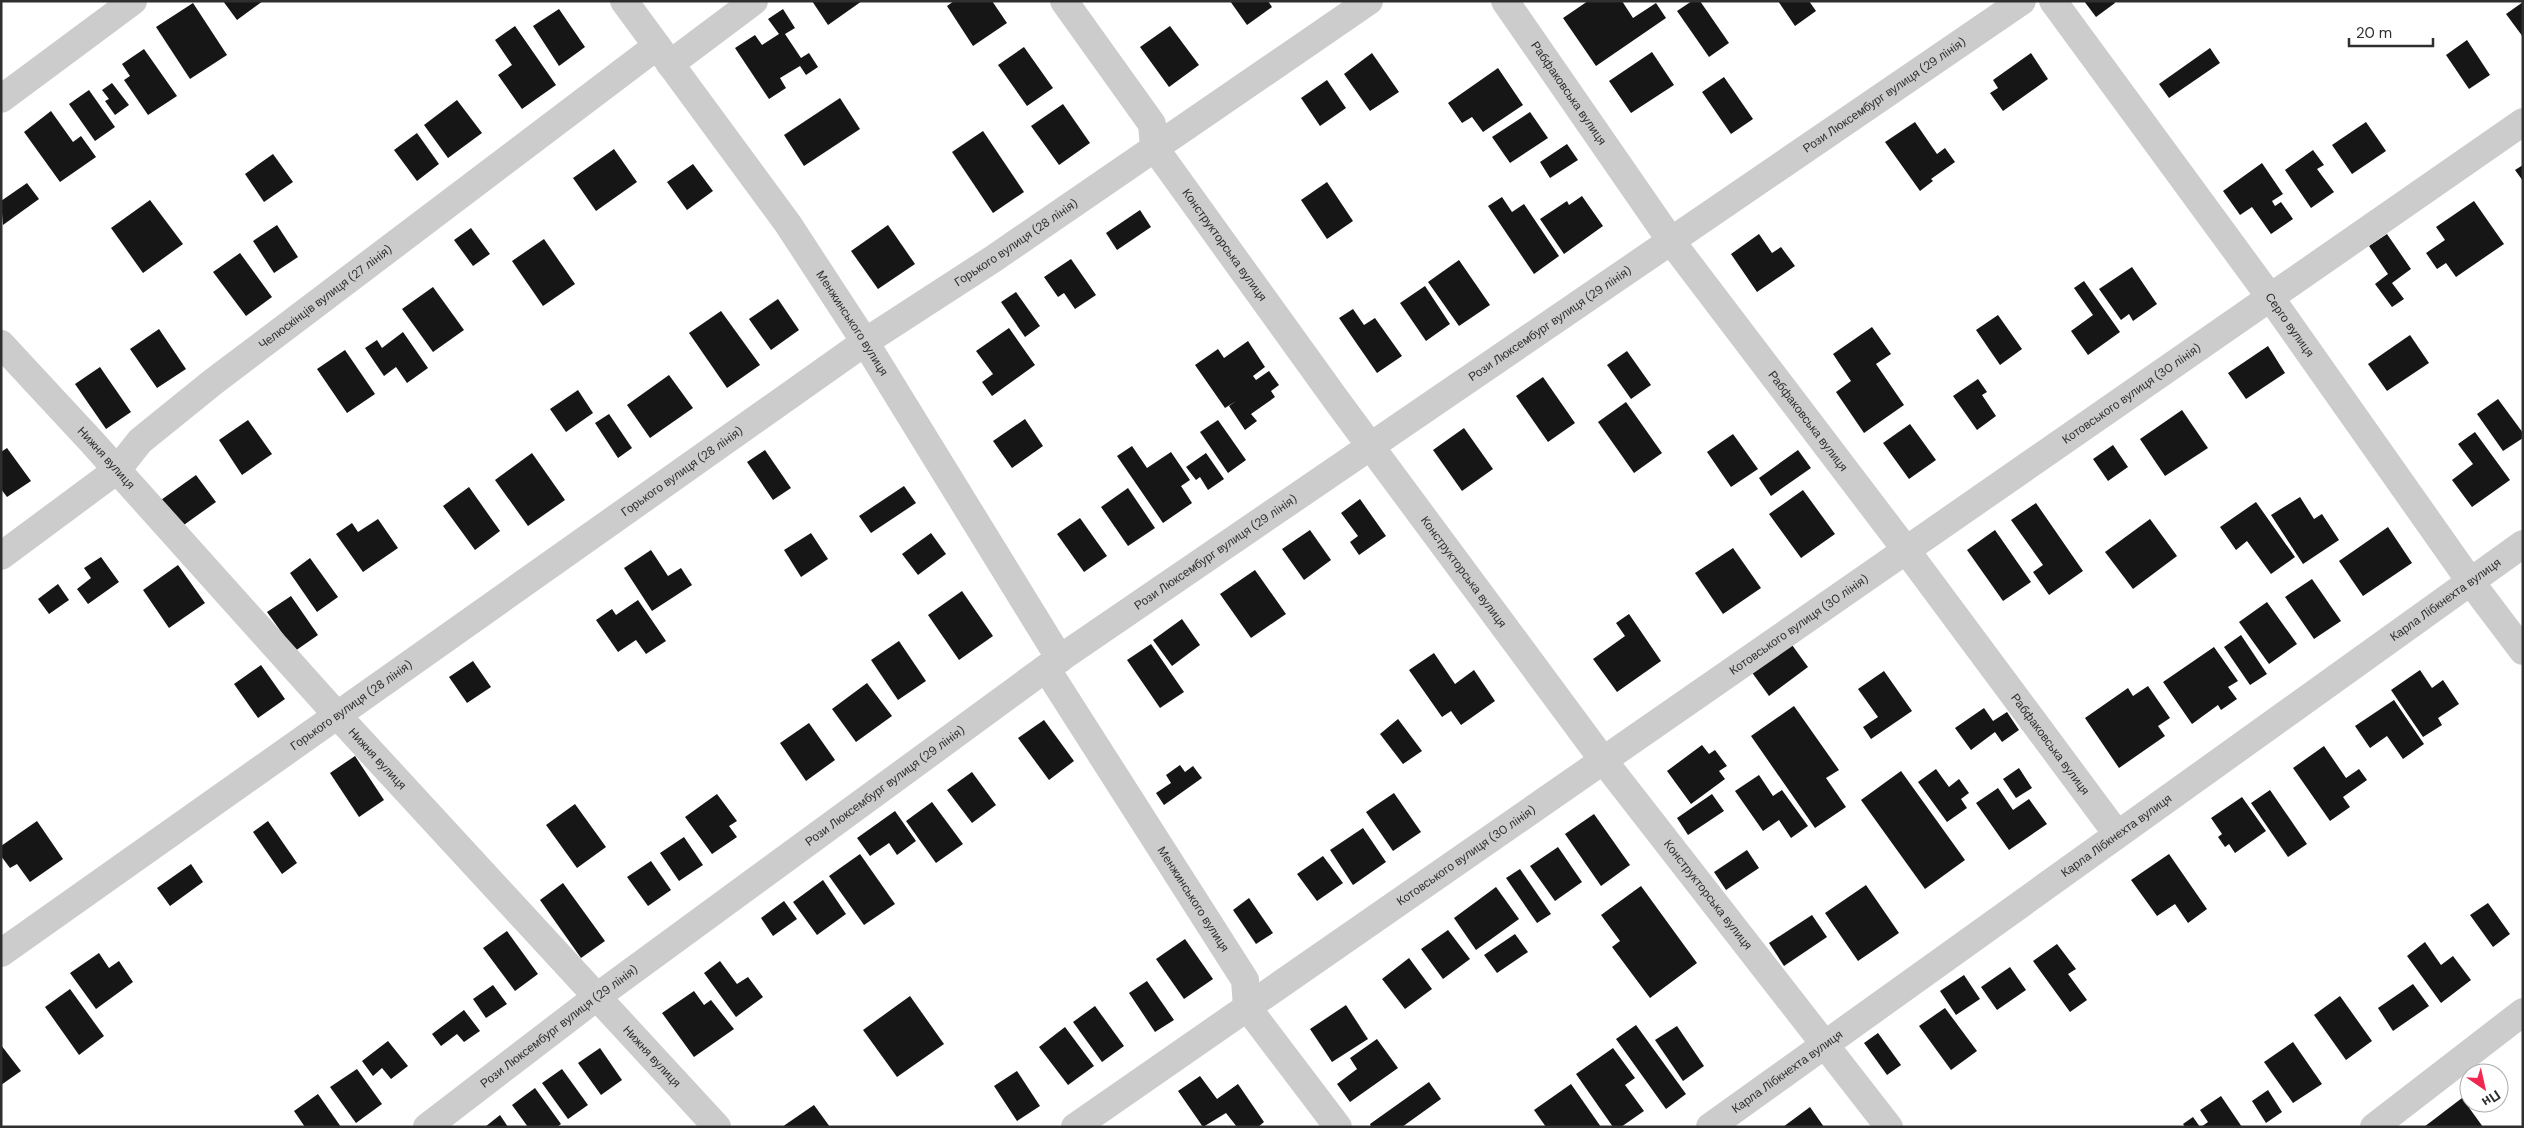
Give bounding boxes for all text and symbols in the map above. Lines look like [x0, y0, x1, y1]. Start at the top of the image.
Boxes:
scale bar [2349, 15, 2433, 47]
text: 20 m [2356, 23, 2392, 43]
street label: Рози Люксембург вулиця (29 лiнiя) [1800, 34, 1969, 156]
street label: Рабфаковська вулиця [1527, 38, 1610, 148]
street label: Конструкторська вулиця [1179, 185, 1271, 304]
street label: Горького вулиця (28 лiнiя) [951, 195, 1081, 290]
street label: Челюскінців вулиця (27 лiнiя) [255, 241, 395, 353]
street label: Рози Люксембург вулиця (29 лiнiя) [1465, 262, 1634, 385]
street label: Менжинського вулиця [813, 267, 892, 379]
street label: Серго вулиця [2261, 290, 2318, 360]
street label: Котовського вулиця (30 лiнiя) [2059, 340, 2204, 448]
street label: Рабфаковська вулиця [1764, 367, 1851, 475]
street label: Нижня вулиця [74, 423, 138, 492]
street label: Горького вулиця (28 лiнiя) [618, 423, 746, 520]
street label: Рози Люксембург вулиця (29 лiнiя) [1131, 491, 1300, 613]
street label: Конструкторська вулиця [1417, 513, 1510, 631]
street label: Карла Лібкнехта вулиця [2387, 554, 2504, 645]
street label: Котовського вулиця (30 лiнiя) [1726, 571, 1871, 678]
street label: Горького вулиця (28 лiнiя) [287, 657, 415, 754]
street label: Рабфаковська вулиця [2007, 690, 2093, 798]
street label: Рози Люксембург вулиця (29 лiнiя) [802, 722, 968, 850]
street label: Нижня вулиця [345, 724, 410, 793]
street label: Карла Лібкнехта вулиця [2058, 790, 2175, 881]
street label: Котовського вулиця (30 лiнiя) [1393, 802, 1539, 909]
street label: Конструкторська вулиця [1660, 837, 1756, 953]
street label: Менжинського вулиця [1154, 843, 1233, 955]
street label: Рози Люксембург вулиця (29 лiнiя) [477, 961, 641, 1091]
street label: Нижня вулиця [619, 1022, 684, 1091]
street label: Карла Лібкнехта вулиця [1729, 1026, 1846, 1117]
north arrow [2459, 1063, 2509, 1113]
text: Пн [2479, 1086, 2504, 1111]

